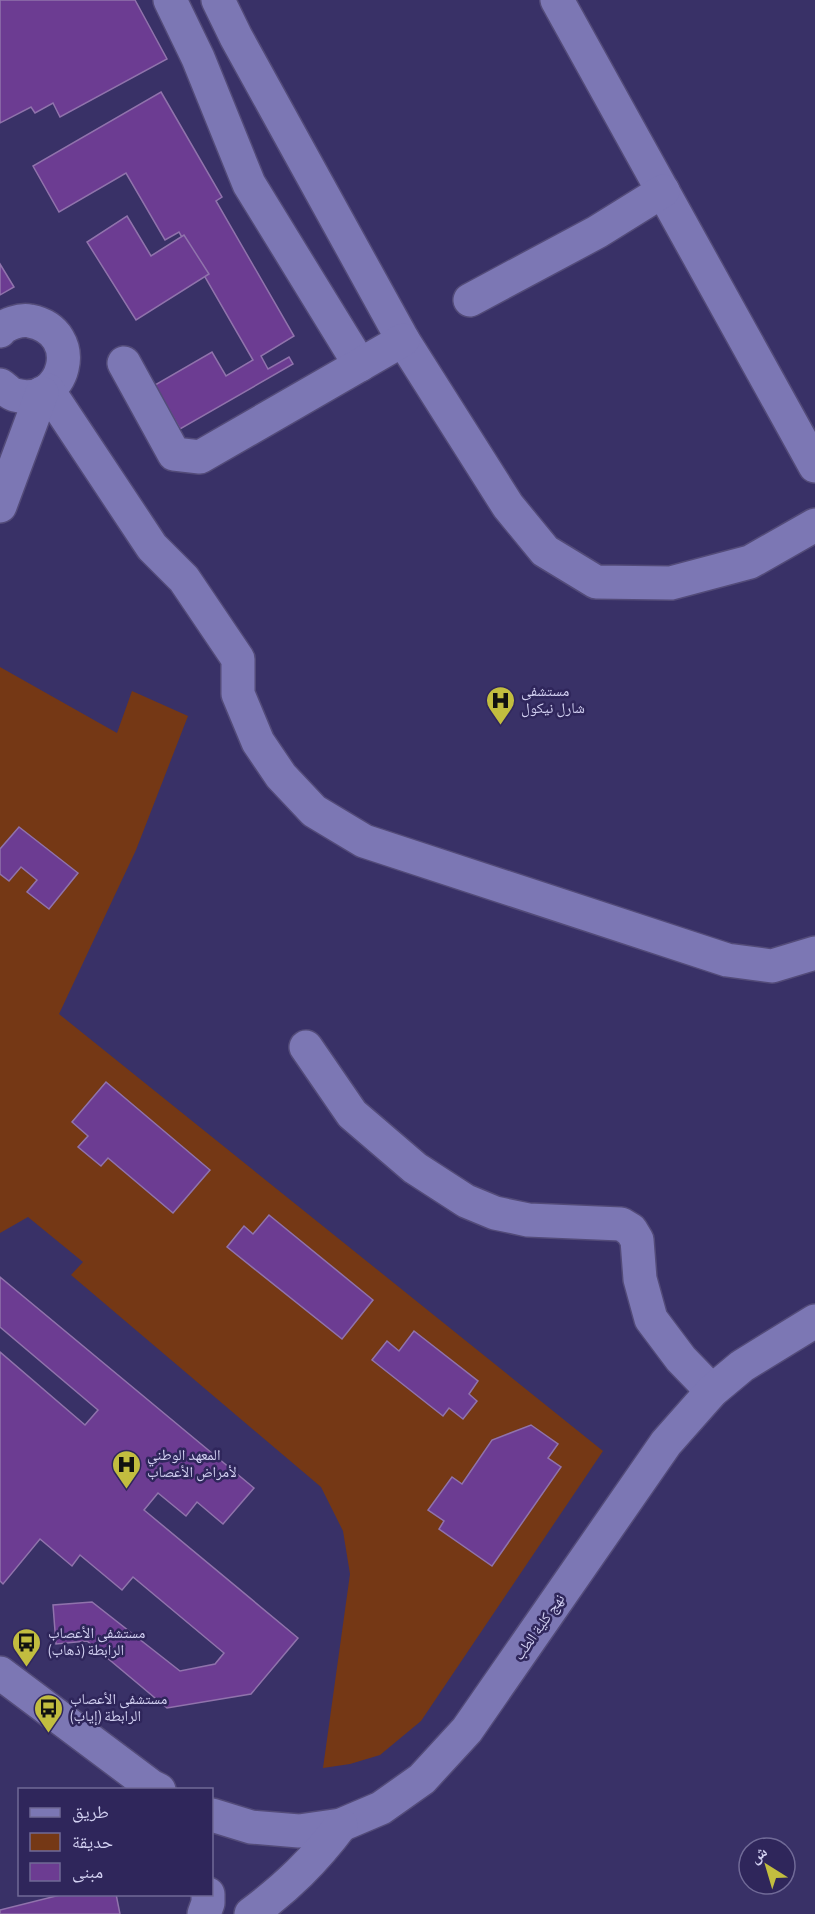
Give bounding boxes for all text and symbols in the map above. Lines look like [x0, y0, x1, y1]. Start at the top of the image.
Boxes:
place label: مستشفى شارل نيكول [521, 681, 585, 718]
hospital icon: مستشفى شارل نيكول [484, 684, 516, 726]
place label: المعهد الوطني لأمراض الأعصاب [147, 1445, 237, 1482]
hospital icon: المعهد الوطني لأمراض الأعصاب [110, 1448, 142, 1490]
street label: نهج كلية الطب [509, 1590, 569, 1664]
place label: مستشفى الأعصاب الرابطة (ذهاب) [48, 1623, 146, 1659]
bus stop icon: مستشفى الأعصاب الرابطة (ذهاب) [11, 1626, 43, 1668]
place label: مستشفى الأعصاب الرابطة (إياب) [70, 1689, 168, 1726]
bus stop icon: مستشفى الأعصاب الرابطة (إياب) [33, 1692, 65, 1734]
legend [18, 1788, 213, 1896]
text: طريق [72, 1800, 109, 1823]
text: حديقة [72, 1830, 113, 1853]
north arrow [737, 1836, 797, 1896]
text: ش [745, 1841, 771, 1867]
text: مبنى [72, 1860, 103, 1883]

